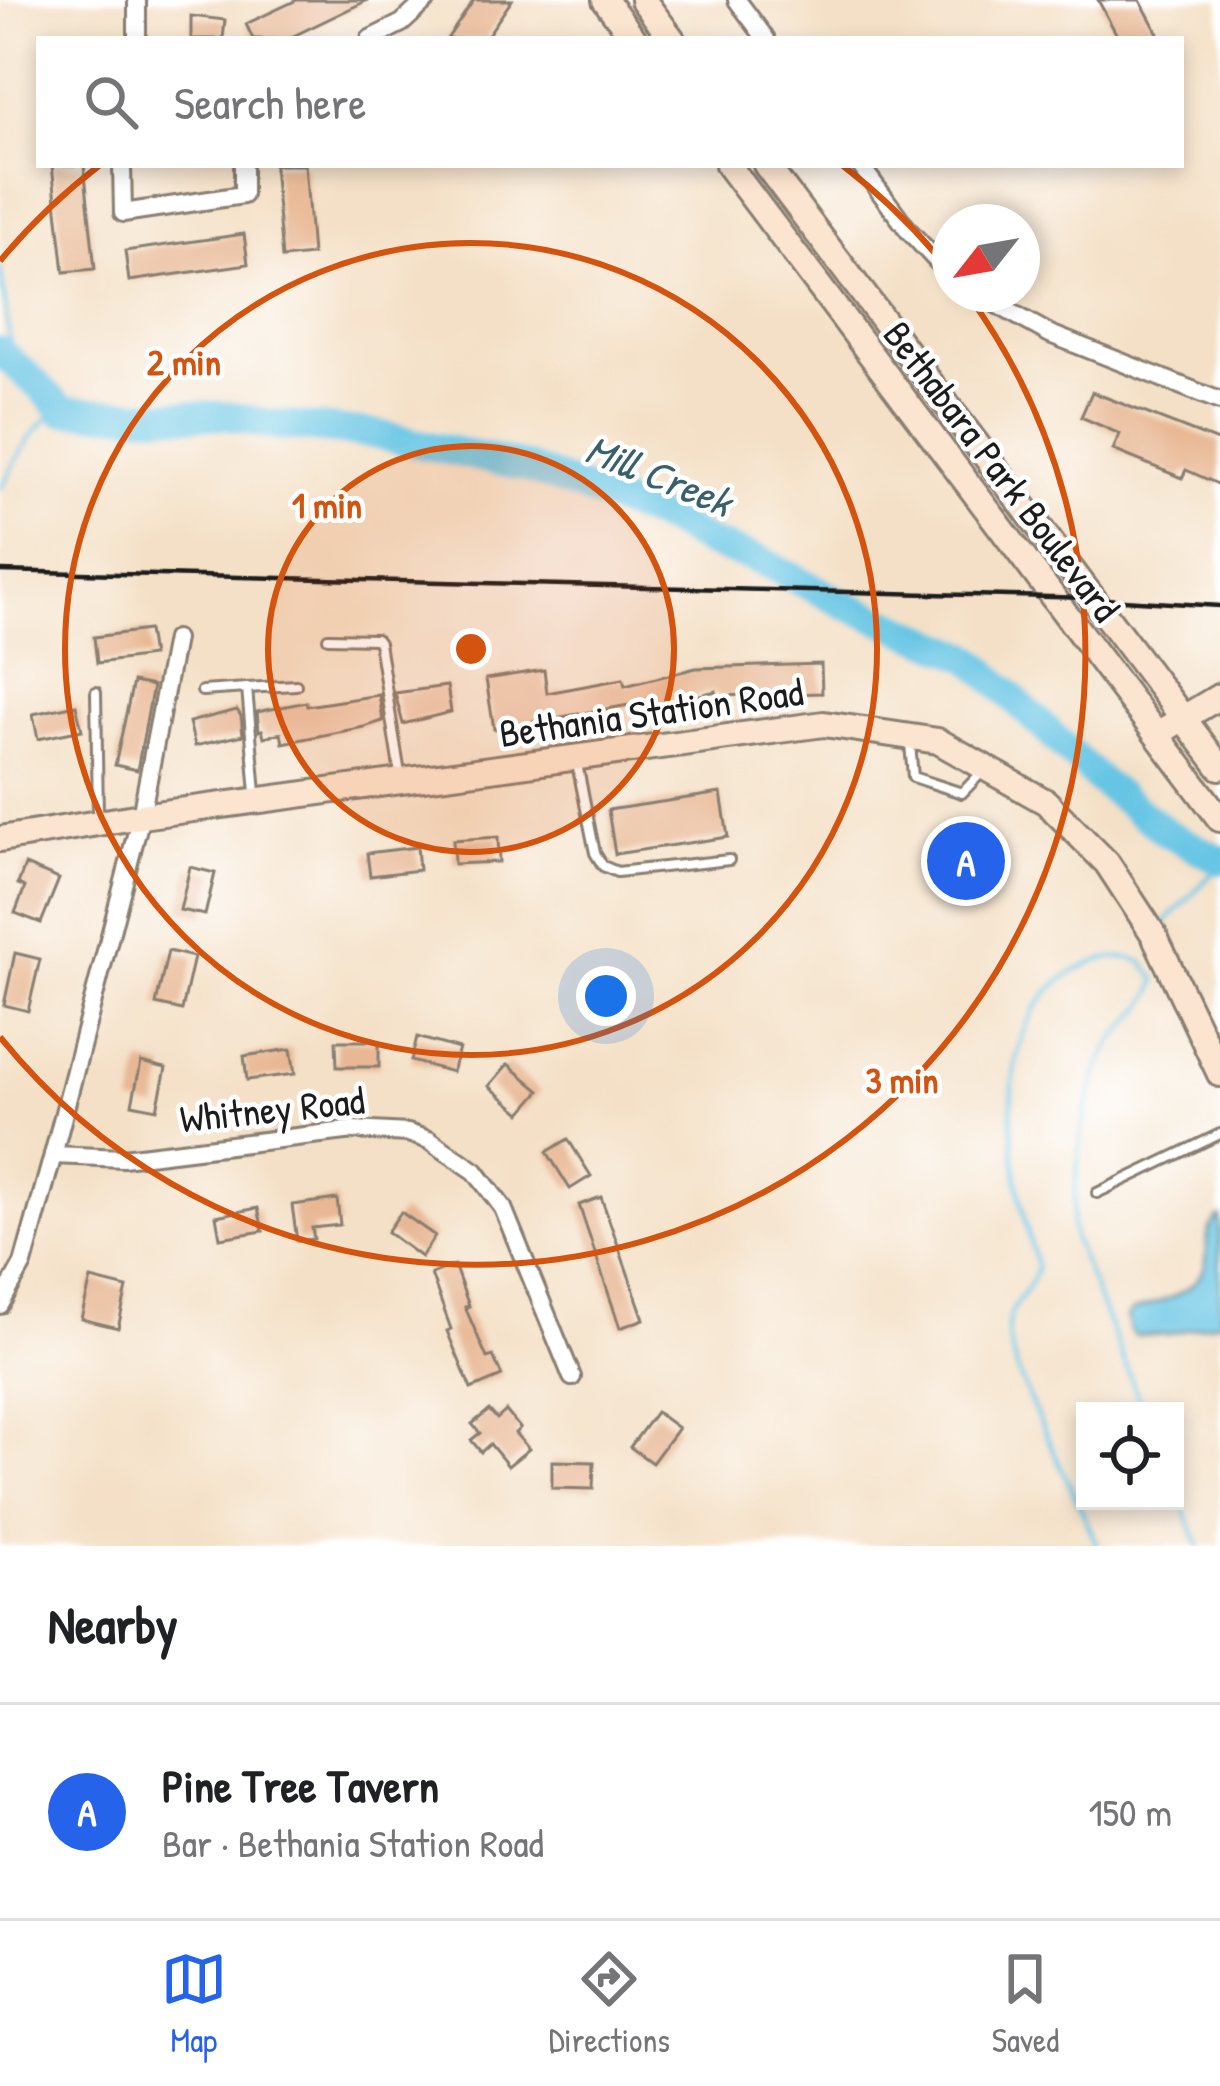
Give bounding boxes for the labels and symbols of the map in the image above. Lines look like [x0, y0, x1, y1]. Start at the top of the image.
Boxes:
north arrow [932, 204, 1040, 312]
street label: Bethabara Park Boulevard [872, 310, 1133, 632]
text: 2 min [147, 337, 221, 386]
water label: Mill Creek [578, 420, 744, 531]
text: 1 min [292, 480, 362, 529]
centre of rings [450, 628, 492, 670]
street label: Bethania Station Road [496, 664, 806, 759]
pin: A [927, 816, 1005, 906]
your location [576, 966, 636, 1026]
text: 3 min [865, 1055, 939, 1104]
street label: Whitney Road [177, 1072, 367, 1145]

